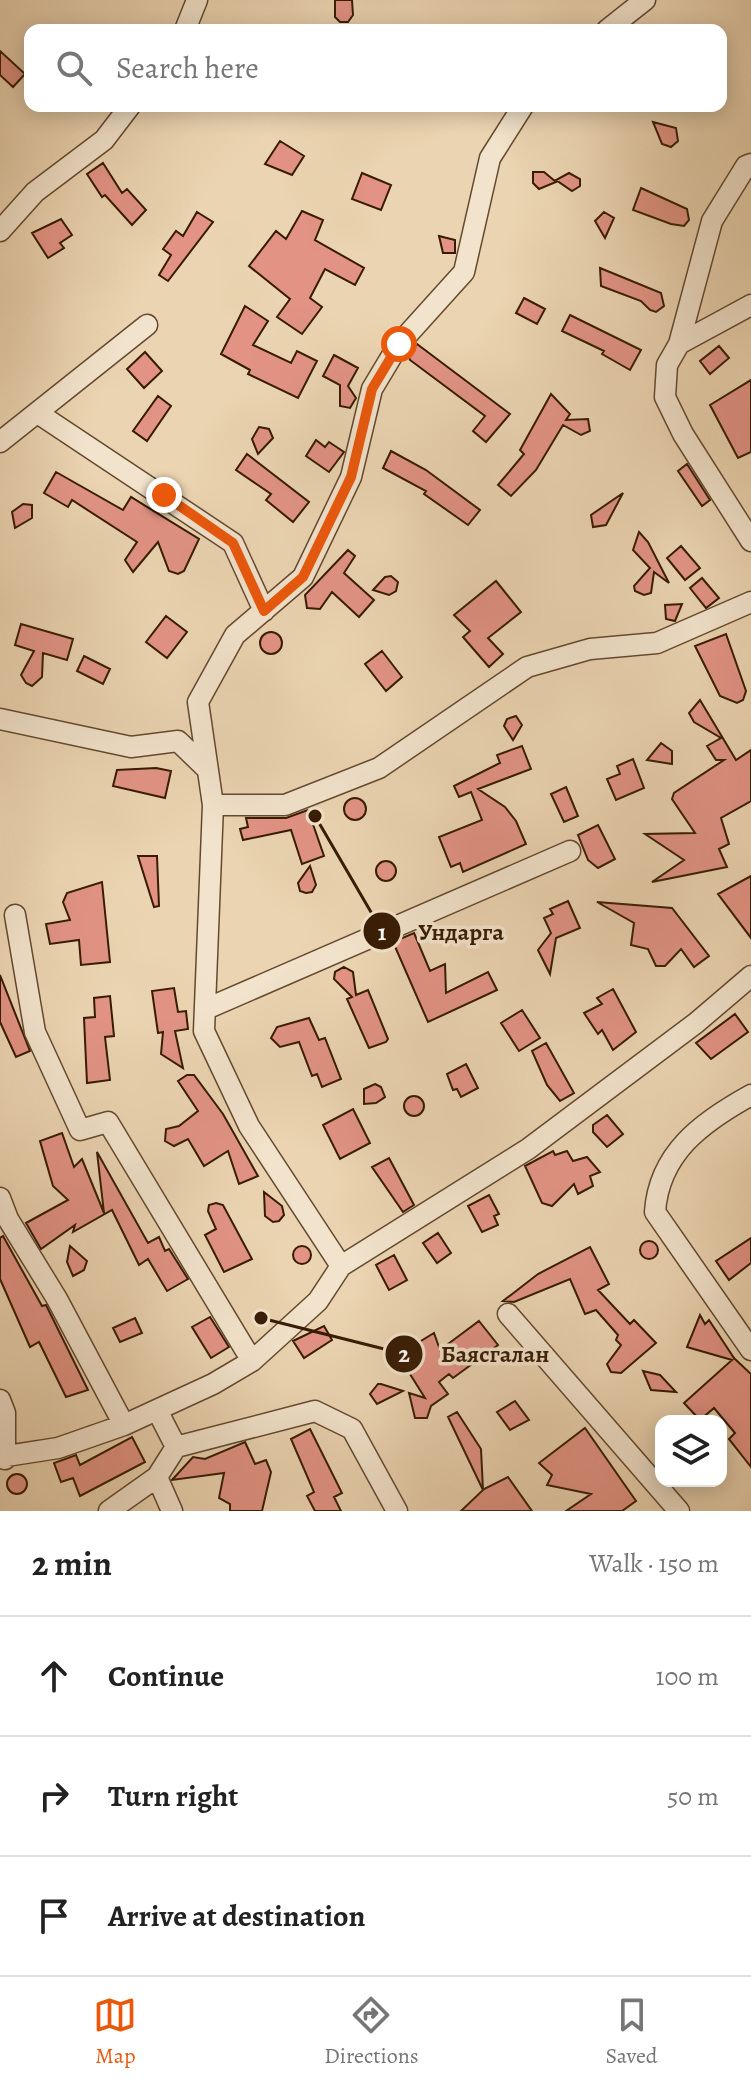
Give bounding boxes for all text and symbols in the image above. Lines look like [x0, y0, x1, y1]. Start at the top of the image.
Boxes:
search box [24, 24, 727, 112]
icon: search [52, 46, 96, 90]
text: Search here [116, 48, 259, 88]
route start [381, 326, 417, 362]
route end [146, 477, 182, 513]
callout: Ундарга [362, 907, 520, 955]
text: 1 [378, 916, 387, 948]
text: Ундарга [418, 916, 504, 948]
callout: Баясгалан [384, 1330, 565, 1378]
text: 2 [398, 1338, 410, 1370]
text: Баясгалан [441, 1338, 549, 1370]
map controls [655, 1415, 727, 1487]
button: layers [655, 1415, 727, 1487]
text: 2 min [32, 1540, 112, 1587]
text: Walk · 150 m [589, 1546, 719, 1581]
icon: ahead [32, 1654, 76, 1698]
text: Continue [108, 1656, 224, 1696]
text: 100 m [656, 1659, 719, 1694]
icon: right [32, 1774, 76, 1818]
text: Turn right [108, 1776, 238, 1816]
text: 50 m [667, 1779, 719, 1814]
icon: arrive [32, 1894, 76, 1938]
text: Arrive at destination [108, 1896, 365, 1936]
tab: Map [93, 1993, 137, 2071]
tab: Directions [324, 1993, 419, 2071]
tab: Saved [605, 1993, 658, 2071]

